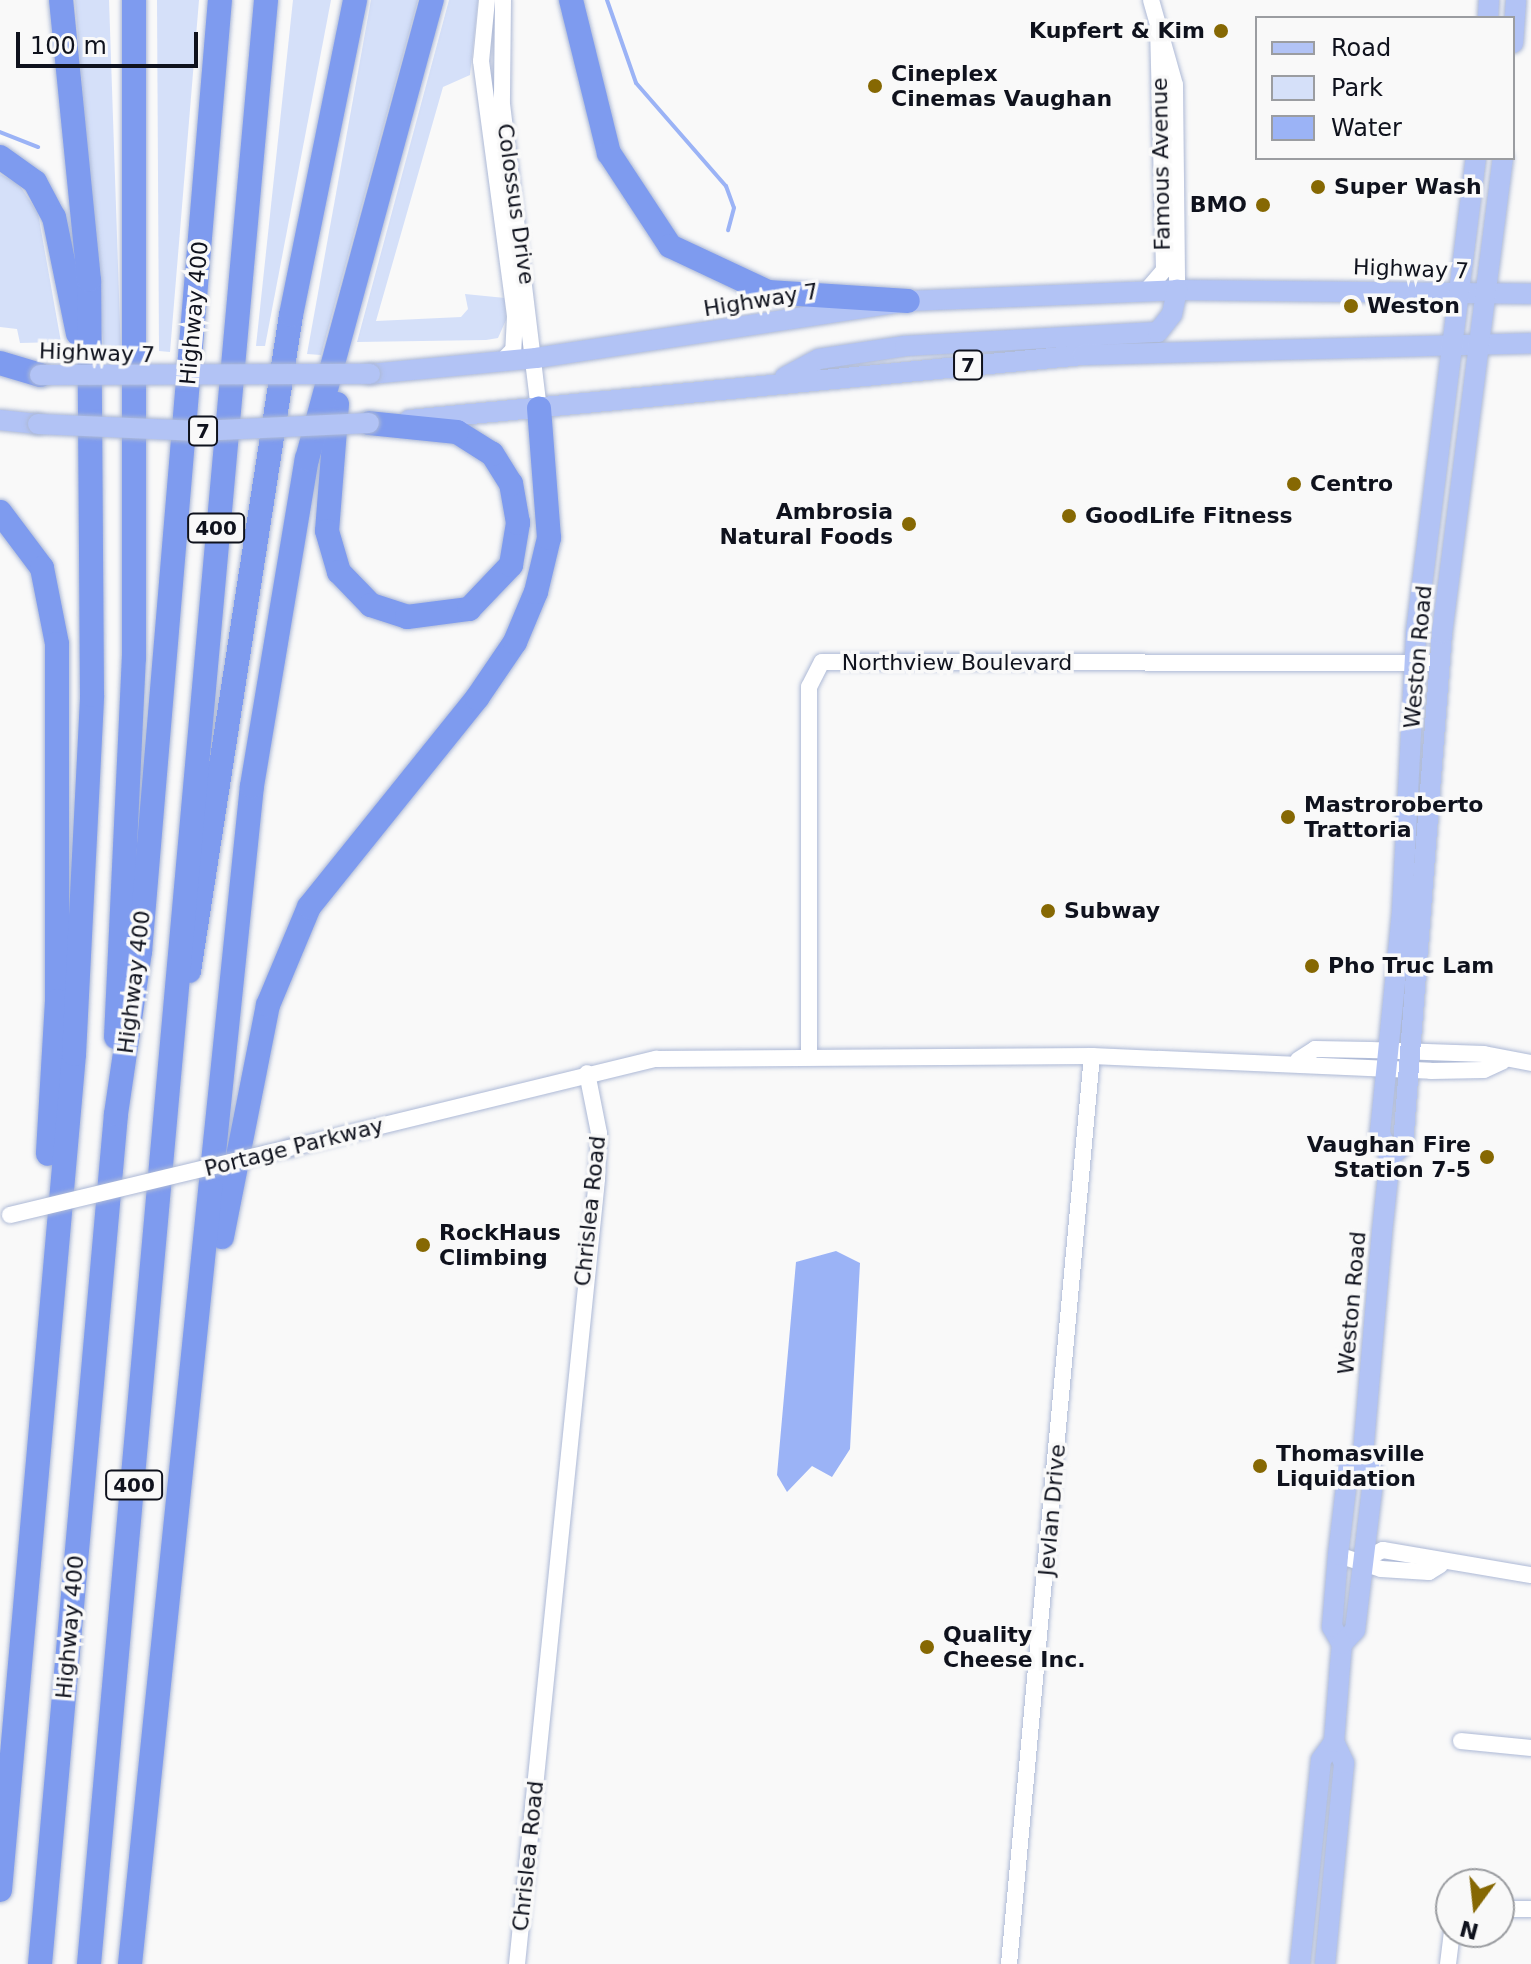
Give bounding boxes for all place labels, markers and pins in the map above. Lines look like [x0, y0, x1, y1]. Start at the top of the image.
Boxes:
place label: Kupfert & Kim [1029, 18, 1205, 44]
marker: Kupfert & Kim [1212, 22, 1230, 40]
place label: Cineplex Cinemas Vaughan [891, 60, 1112, 112]
marker: Cineplex Cinemas Vaughan [866, 77, 884, 95]
place label: Super Wash [1334, 174, 1482, 200]
marker: Super Wash [1309, 178, 1327, 196]
place label: BMO [1190, 192, 1247, 218]
marker: BMO [1254, 196, 1272, 214]
place label: Weston [1367, 293, 1460, 319]
marker: Weston [1342, 297, 1360, 315]
place label: Centro [1310, 471, 1393, 497]
marker: Centro [1285, 475, 1303, 493]
place label: Ambrosia Natural Foods [719, 498, 893, 550]
place label: GoodLife Fitness [1085, 503, 1293, 529]
marker: GoodLife Fitness [1060, 507, 1078, 525]
marker: Ambrosia Natural Foods [900, 515, 918, 533]
place label: Mastroroberto Trattoria [1304, 791, 1483, 842]
marker: Mastroroberto Trattoria [1279, 808, 1297, 826]
place label: Subway [1064, 898, 1160, 924]
marker: Subway [1039, 902, 1057, 920]
place label: Pho Truc Lam [1328, 953, 1494, 979]
marker: Pho Truc Lam [1303, 957, 1321, 975]
place label: Vaughan Fire Station 7-5 [1307, 1131, 1471, 1182]
marker: Vaughan Fire Station 7-5 [1478, 1148, 1496, 1166]
place label: RockHaus Climbing [439, 1219, 561, 1270]
marker: RockHaus Climbing [414, 1236, 432, 1254]
place label: Thomasville Liquidation [1276, 1440, 1425, 1492]
marker: Thomasville Liquidation [1251, 1457, 1269, 1475]
place label: Quality Cheese Inc. [943, 1621, 1086, 1672]
marker: Quality Cheese Inc. [918, 1638, 936, 1656]

